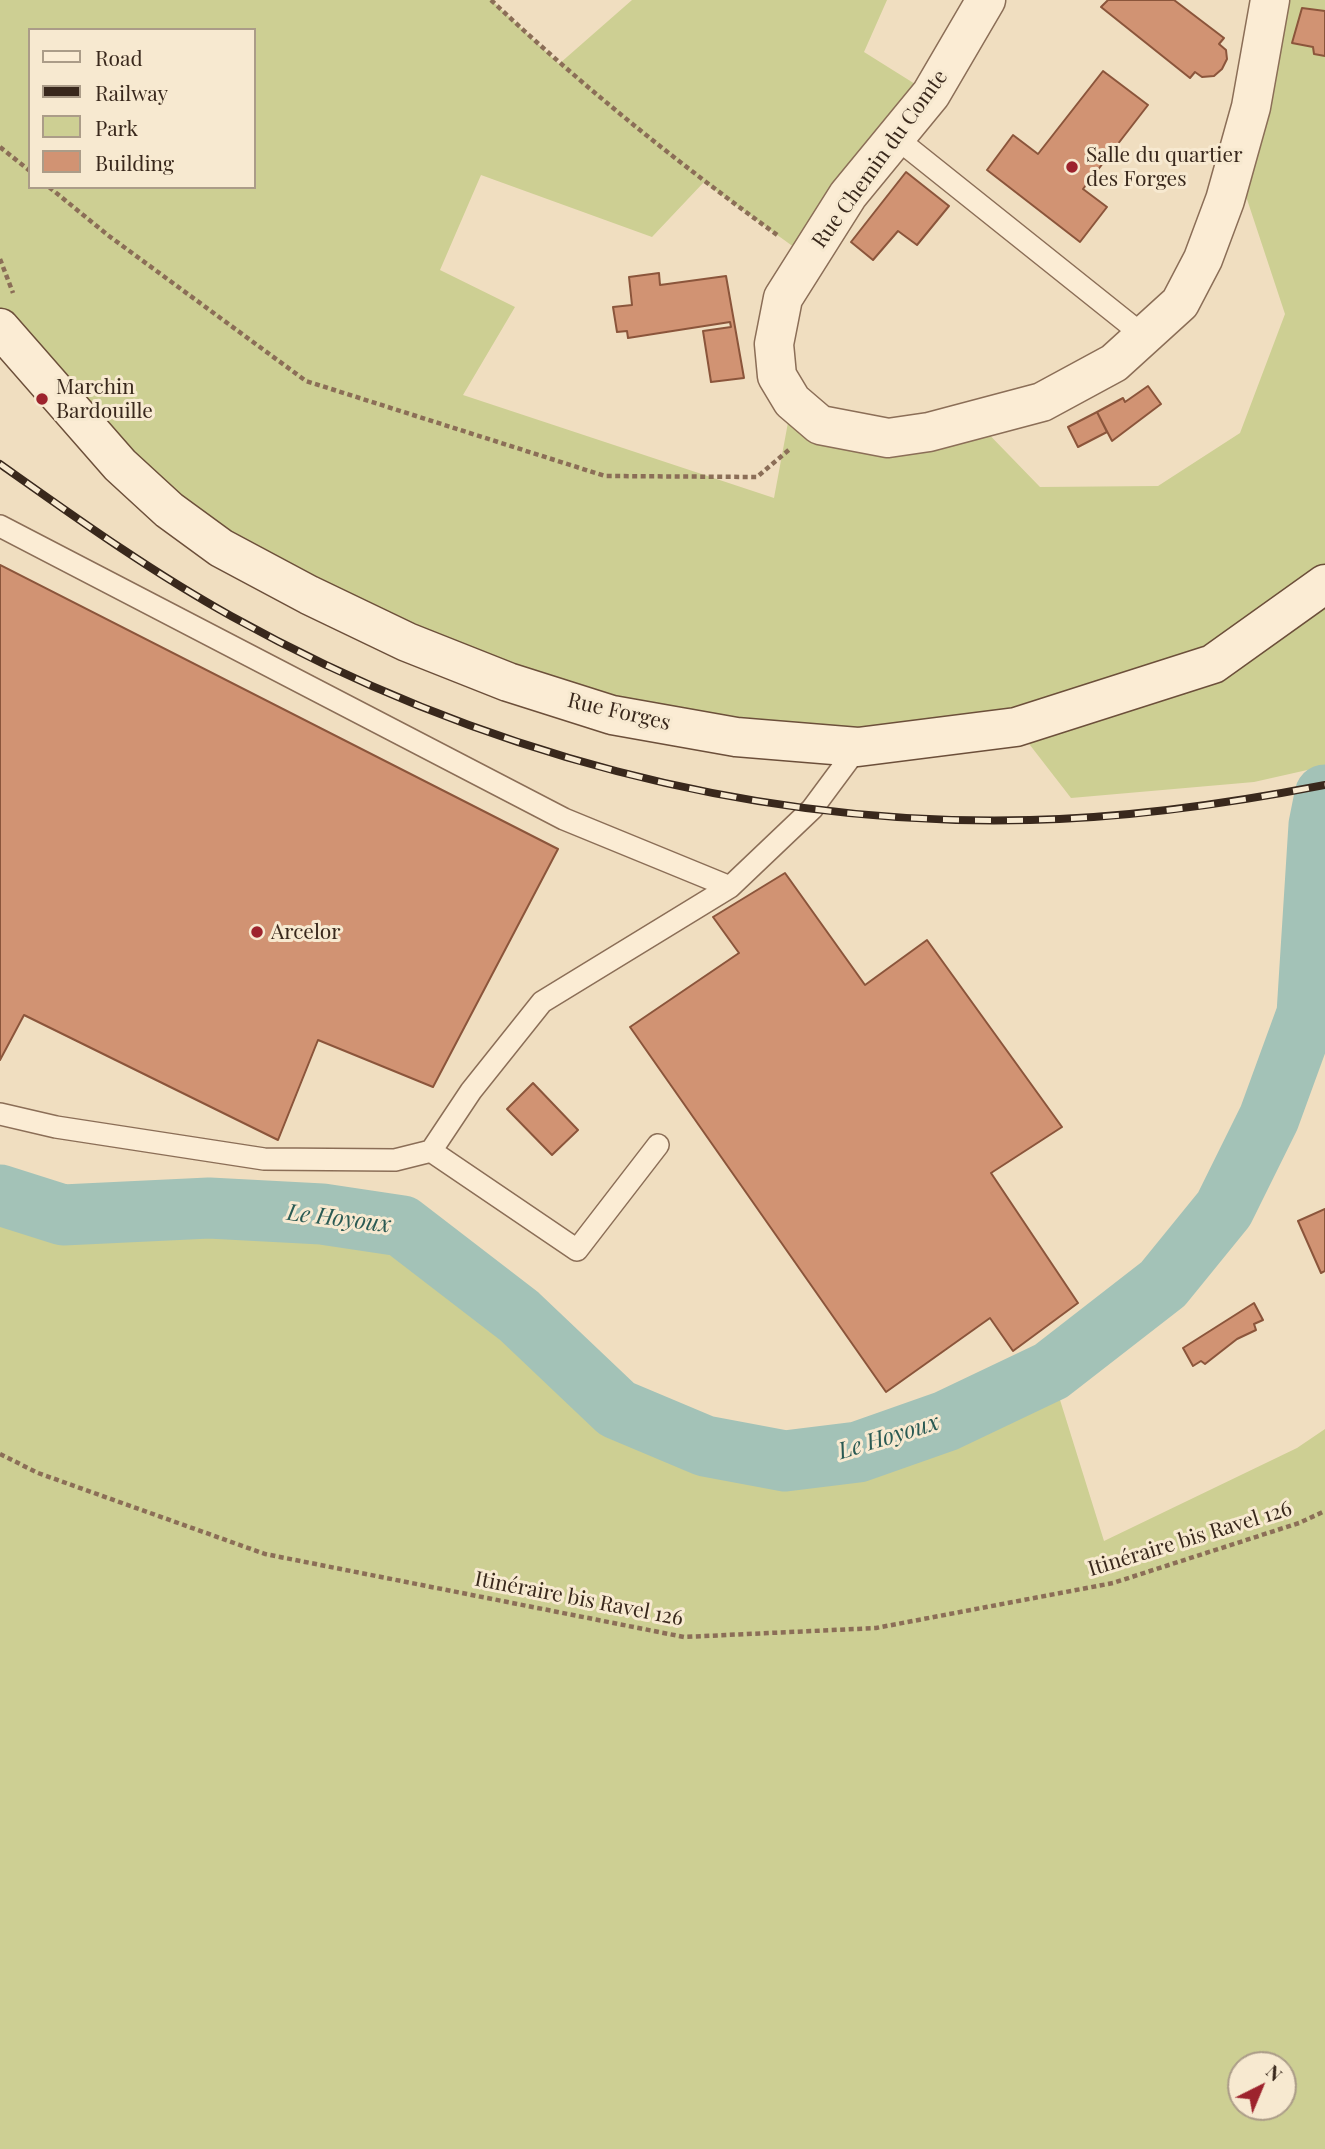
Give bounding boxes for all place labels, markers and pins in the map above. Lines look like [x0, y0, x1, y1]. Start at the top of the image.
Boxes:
place label: Salle du quartier des Forges [1086, 142, 1242, 192]
marker: Salle du quartier des Forges [1064, 159, 1080, 175]
place label: Marchin Bardouille [56, 374, 153, 424]
marker: Marchin Bardouille [34, 391, 50, 407]
place label: Arcelor [271, 919, 341, 945]
marker: Arcelor [249, 924, 265, 940]

